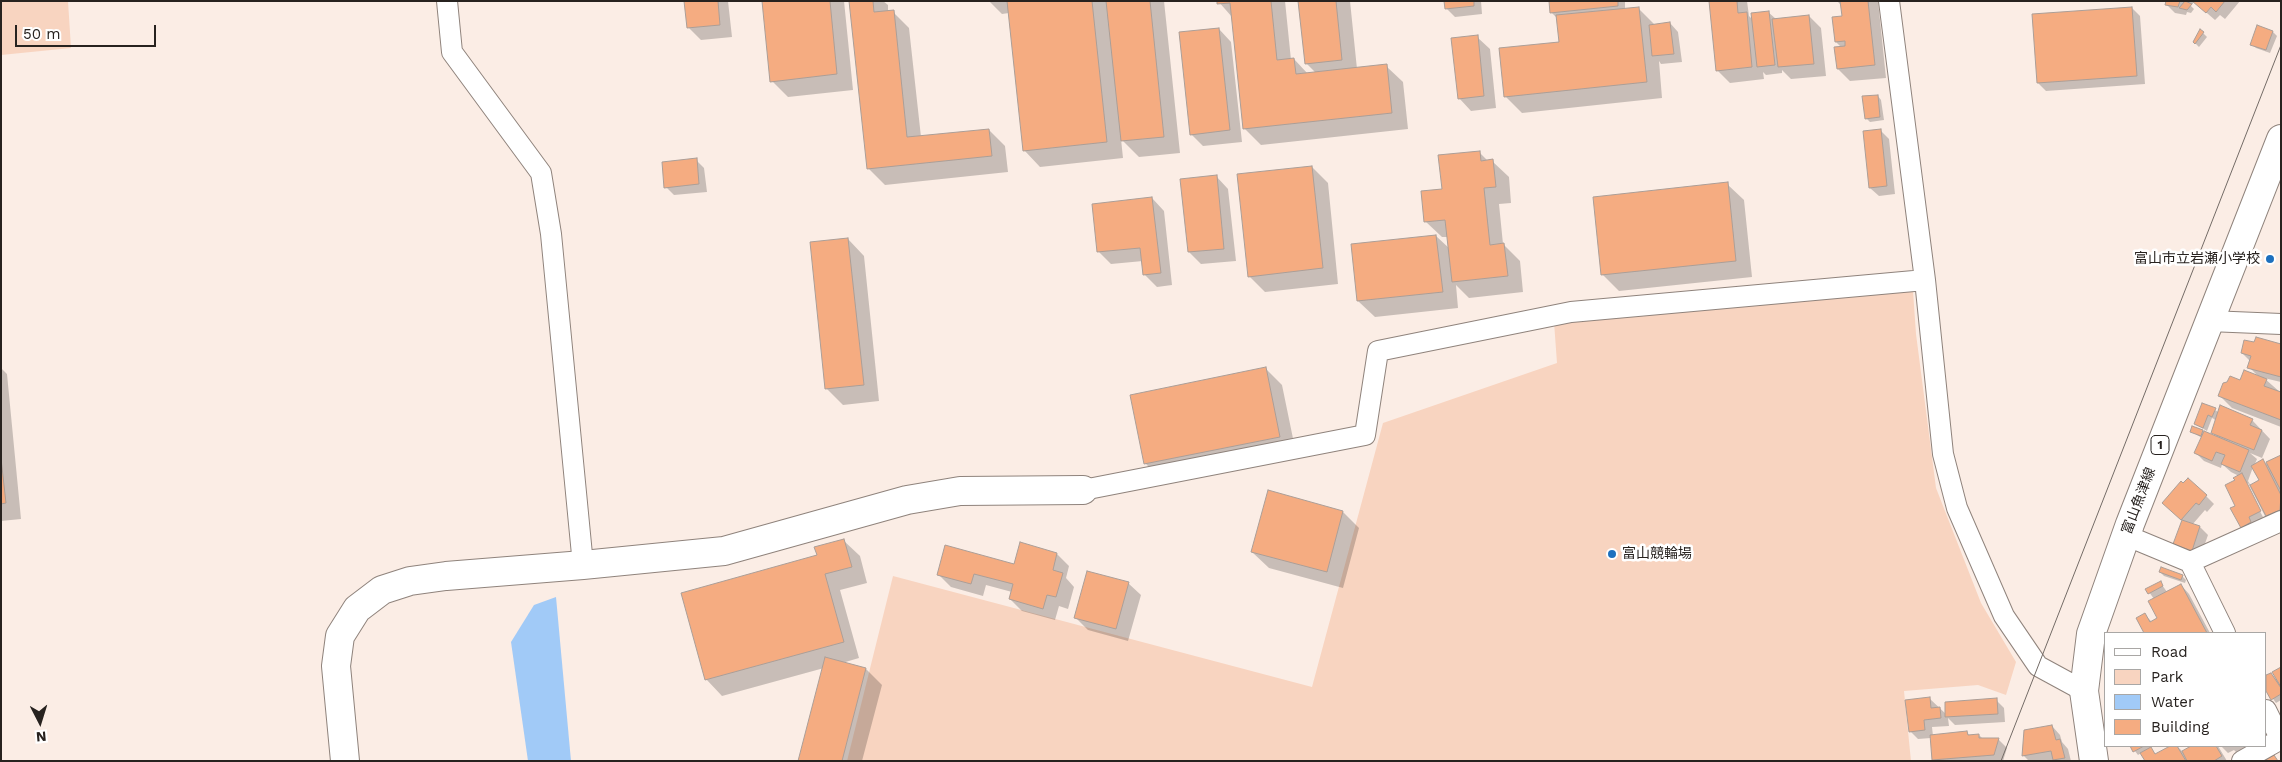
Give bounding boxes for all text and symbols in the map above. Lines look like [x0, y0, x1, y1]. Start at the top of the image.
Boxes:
scale bar [18, 15, 159, 47]
text: 50 m [23, 25, 60, 43]
place label: 富山市立岩瀬小学校 [2134, 251, 2260, 267]
marker: 富山市立岩瀬小学校 [2264, 253, 2276, 265]
road number: 1 [2151, 436, 2169, 454]
street label: 富山魚津線 [2119, 465, 2159, 537]
place label: 富山競輪場 [1622, 546, 1692, 562]
marker: 富山競輪場 [1606, 548, 1618, 560]
legend [2104, 632, 2267, 747]
text: Road [2151, 643, 2188, 661]
text: Park [2151, 668, 2183, 686]
text: Water [2151, 693, 2194, 711]
north arrow [15, 697, 65, 747]
text: Building [2151, 718, 2209, 736]
text: N [35, 729, 47, 745]

